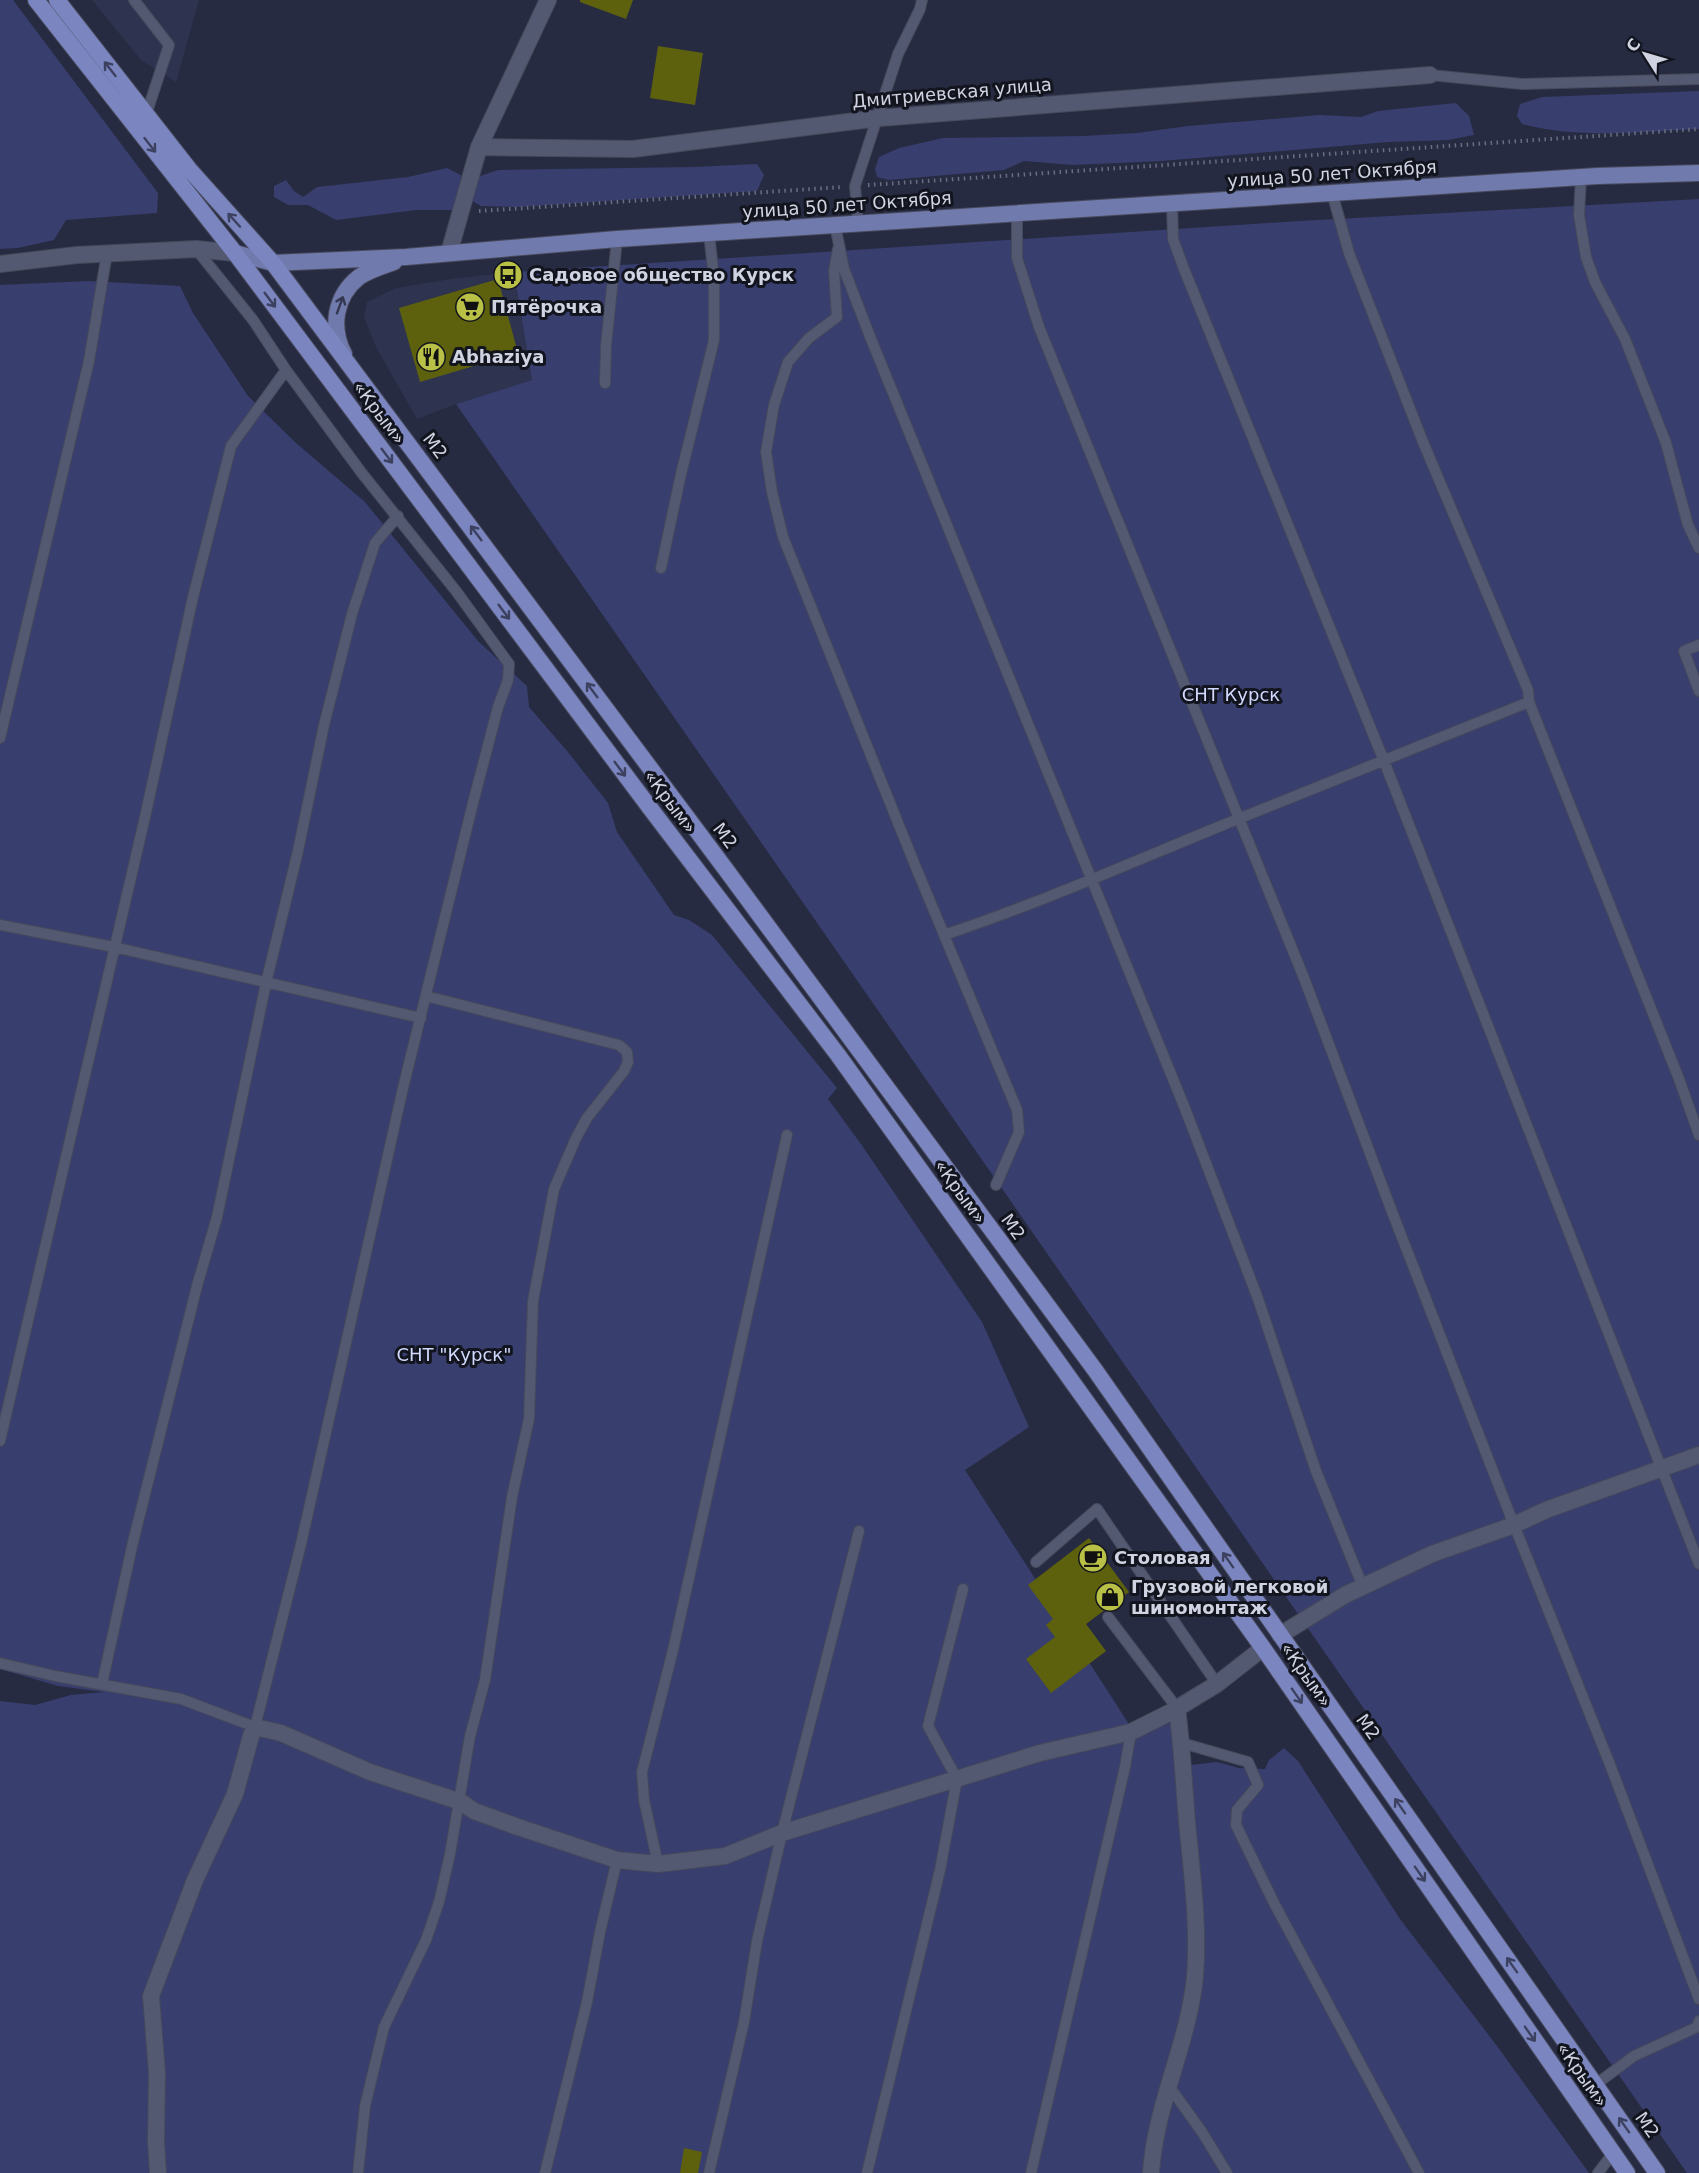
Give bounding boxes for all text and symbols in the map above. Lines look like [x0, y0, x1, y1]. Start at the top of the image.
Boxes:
north arrow [1615, 24, 1675, 84]
text: С [1622, 35, 1645, 56]
one-way arrow [104, 61, 117, 77]
street label: Дмитриевская улица [851, 73, 1053, 112]
one-way arrow [144, 137, 157, 153]
street label: улица 50 лет Октября [1226, 156, 1437, 191]
street label: улица 50 лет Октября [741, 187, 952, 222]
one-way arrow [227, 212, 241, 227]
bus stop icon: Садовое общество Курск [492, 259, 524, 291]
place label: Садовое общество Курск [529, 264, 794, 285]
supermarket icon: Пятёрочка [454, 291, 486, 323]
one-way arrow [263, 292, 276, 308]
one-way arrow [336, 296, 347, 314]
place label: Пятёрочка [491, 296, 602, 317]
restaurant icon: Abhaziya [415, 341, 447, 373]
place label: Abhaziya [452, 346, 544, 367]
street label: «Крым» [349, 377, 410, 449]
street label: М2 [419, 429, 452, 463]
one-way arrow [380, 448, 393, 464]
one-way arrow [469, 526, 482, 542]
one-way arrow [497, 604, 510, 620]
one-way arrow [586, 682, 598, 698]
park label: СНТ Курск [1182, 684, 1280, 705]
one-way arrow [614, 760, 627, 776]
street label: «Крым» [640, 766, 701, 838]
street label: М2 [709, 819, 742, 853]
street label: «Крым» [930, 1156, 991, 1228]
street label: М2 [997, 1210, 1030, 1244]
park label: СНТ "Курск" [396, 1344, 512, 1365]
cafe icon: Столовая [1077, 1542, 1109, 1574]
place label: Столовая [1114, 1547, 1211, 1568]
one-way arrow [1222, 1553, 1234, 1569]
place label: Грузовой легковой шиномонтаж [1131, 1576, 1328, 1618]
shop icon: Грузовой легковой шиномонтаж [1094, 1581, 1126, 1613]
street label: «Крым» [1277, 1638, 1336, 1711]
one-way arrow [1291, 1688, 1303, 1704]
street label: М2 [1352, 1710, 1385, 1744]
one-way arrow [1394, 1798, 1406, 1814]
one-way arrow [1414, 1865, 1426, 1882]
one-way arrow [1506, 1958, 1518, 1974]
one-way arrow [1524, 2026, 1537, 2043]
street label: «Крым» [1553, 2038, 1612, 2111]
street label: М2 [1631, 2108, 1664, 2142]
one-way arrow [1618, 2118, 1630, 2134]

